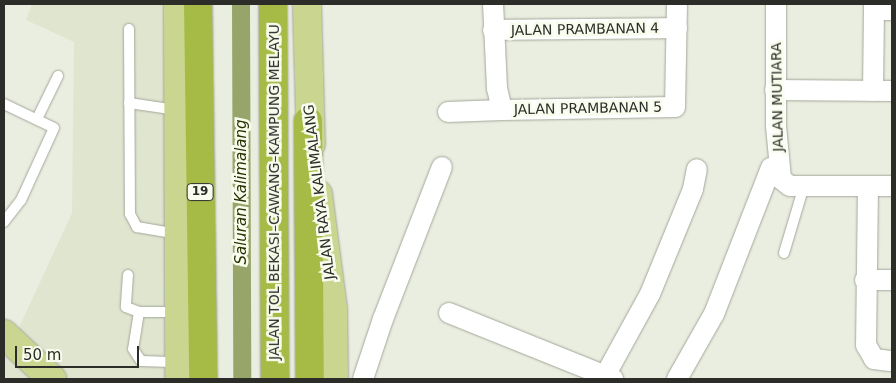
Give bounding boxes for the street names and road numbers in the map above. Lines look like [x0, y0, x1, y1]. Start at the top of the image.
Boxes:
street label: JALAN PRAMBANAN 4 [511, 19, 659, 39]
street label: JALAN TOL BEKASI–CAWANG–KAMPUNG MELAYU [266, 24, 282, 360]
street label: JALAN MUTIARA [768, 42, 786, 152]
street label: JALAN PRAMBANAN 5 [514, 98, 662, 118]
street label: JALAN RAYA KALIMALANG [300, 103, 338, 281]
road number: 19 [186, 182, 214, 202]

